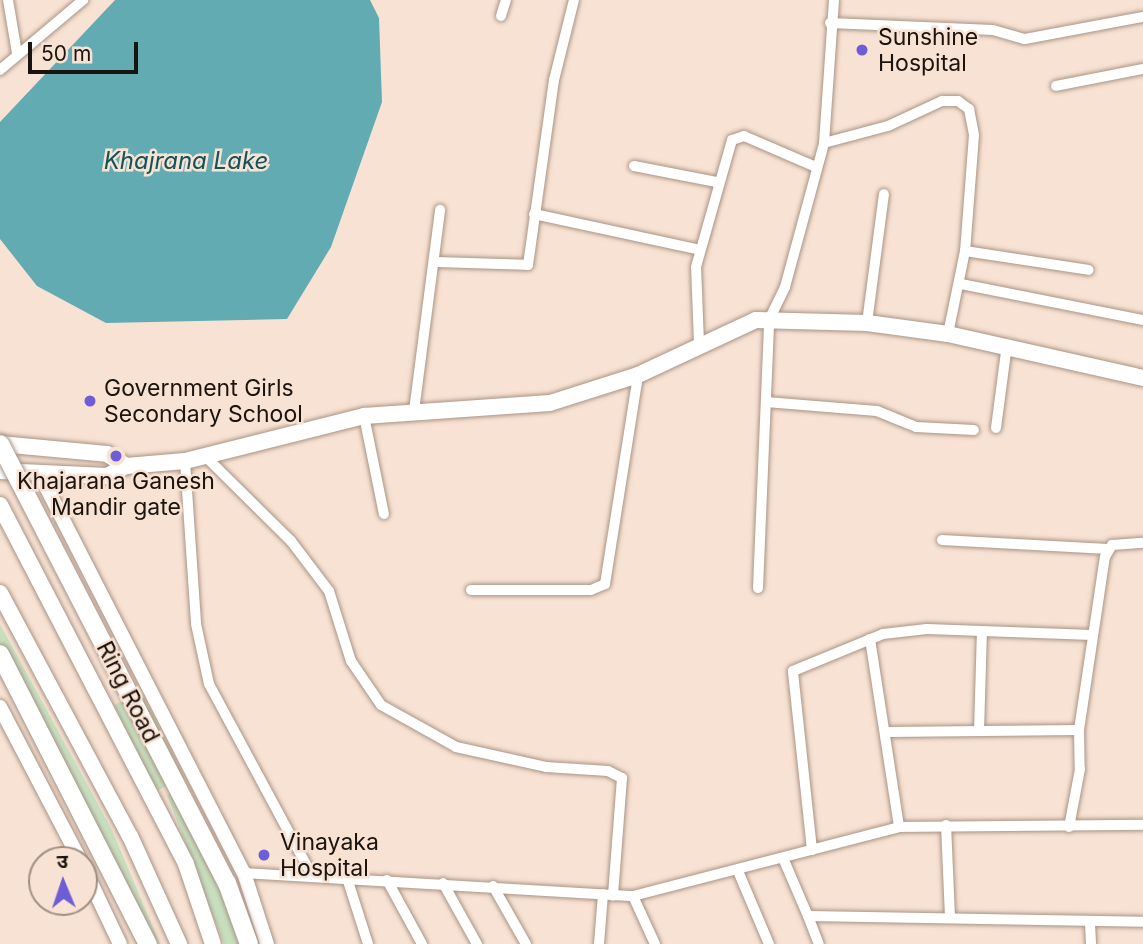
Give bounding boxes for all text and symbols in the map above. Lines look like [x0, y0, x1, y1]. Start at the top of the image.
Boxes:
place label: Sunshine Hospital [878, 23, 978, 77]
scale bar [32, 28, 142, 72]
marker: Sunshine Hospital [852, 40, 872, 60]
text: 50 m [41, 41, 91, 66]
water label: Khajrana Lake [104, 147, 268, 175]
place label: Government Girls Secondary School [104, 374, 303, 428]
marker: Government Girls Secondary School [82, 393, 98, 409]
marker: Khajarana Ganesh Mandir gate [108, 448, 124, 464]
place label: Khajarana Ganesh Mandir gate [17, 467, 215, 521]
street label: Ring Road [91, 637, 165, 747]
place label: Vinayaka Hospital [280, 828, 379, 882]
marker: Vinayaka Hospital [254, 845, 274, 865]
north arrow [28, 846, 98, 916]
text: उ [56, 850, 68, 873]

